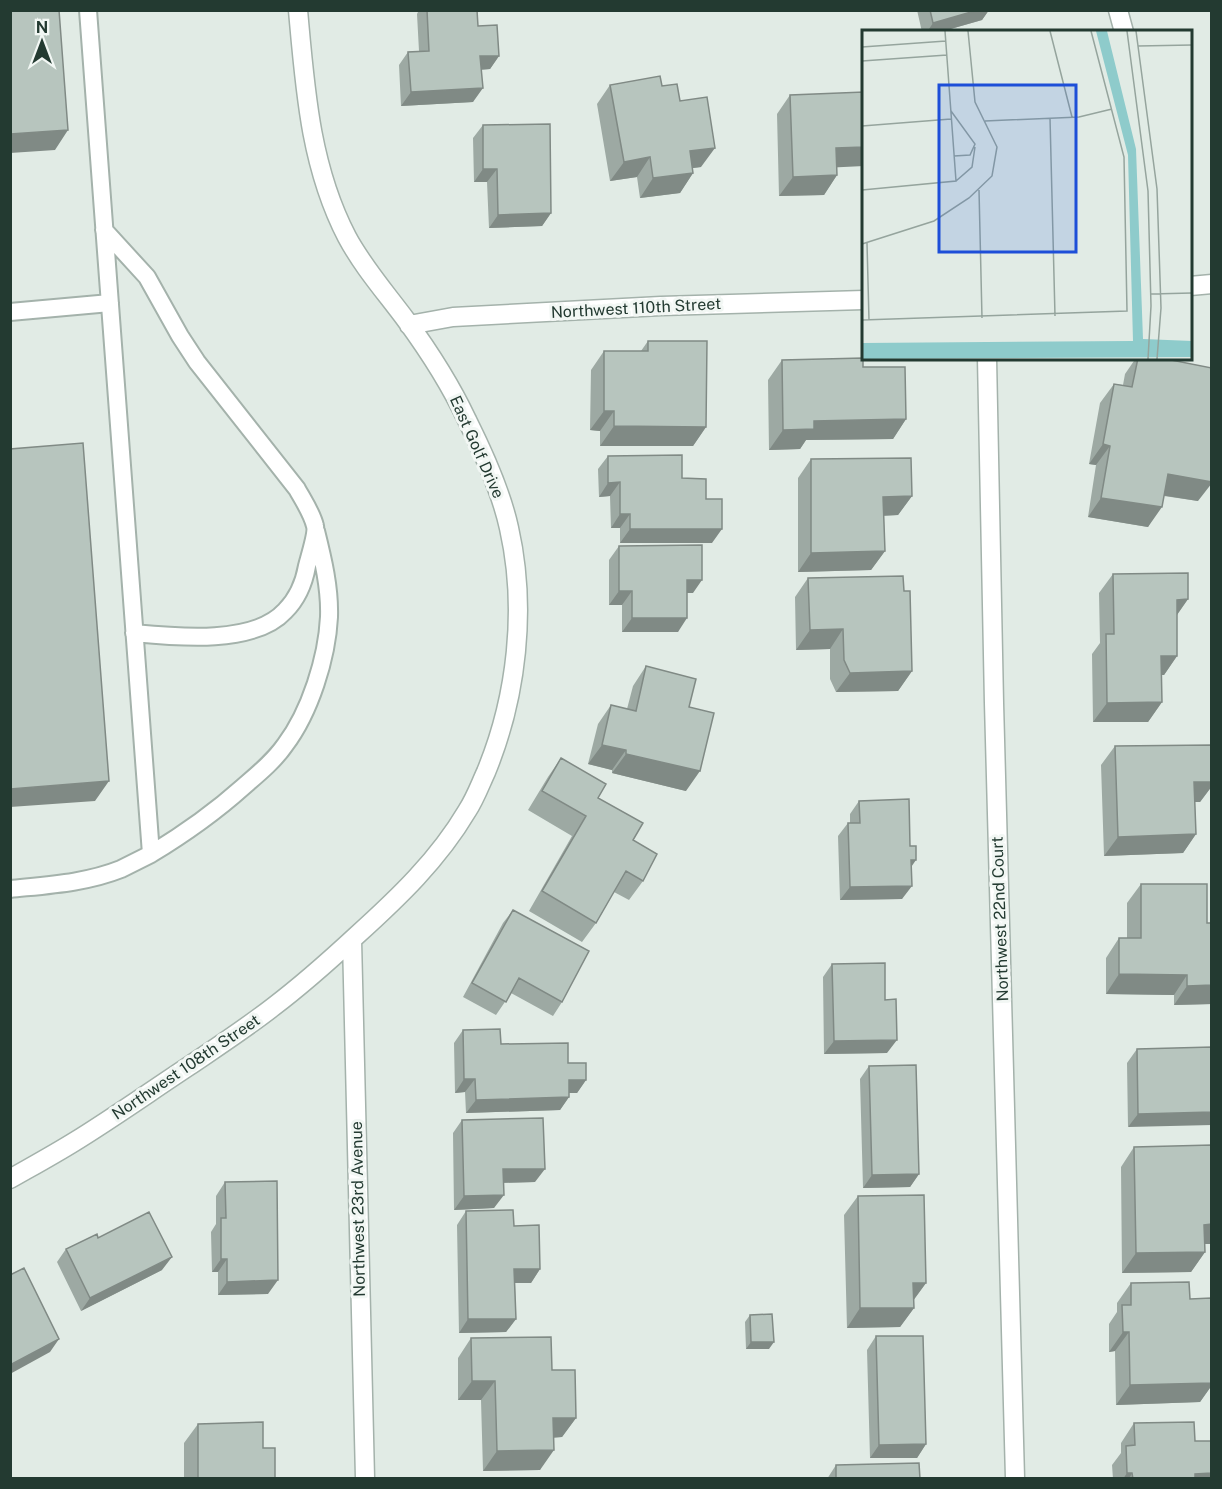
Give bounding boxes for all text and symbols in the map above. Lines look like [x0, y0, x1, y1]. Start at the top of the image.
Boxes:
north arrow [12, 12, 72, 72]
text: N [36, 18, 48, 37]
inset map [862, 30, 1192, 360]
street label: Northwest 110th Street [550, 294, 722, 322]
street label: East Golf Drive [446, 393, 508, 501]
street label: Northwest 22nd Court [988, 836, 1012, 1002]
street label: Northwest 108th Street [108, 1010, 264, 1124]
street label: Northwest 23rd Avenue [347, 1121, 369, 1297]

